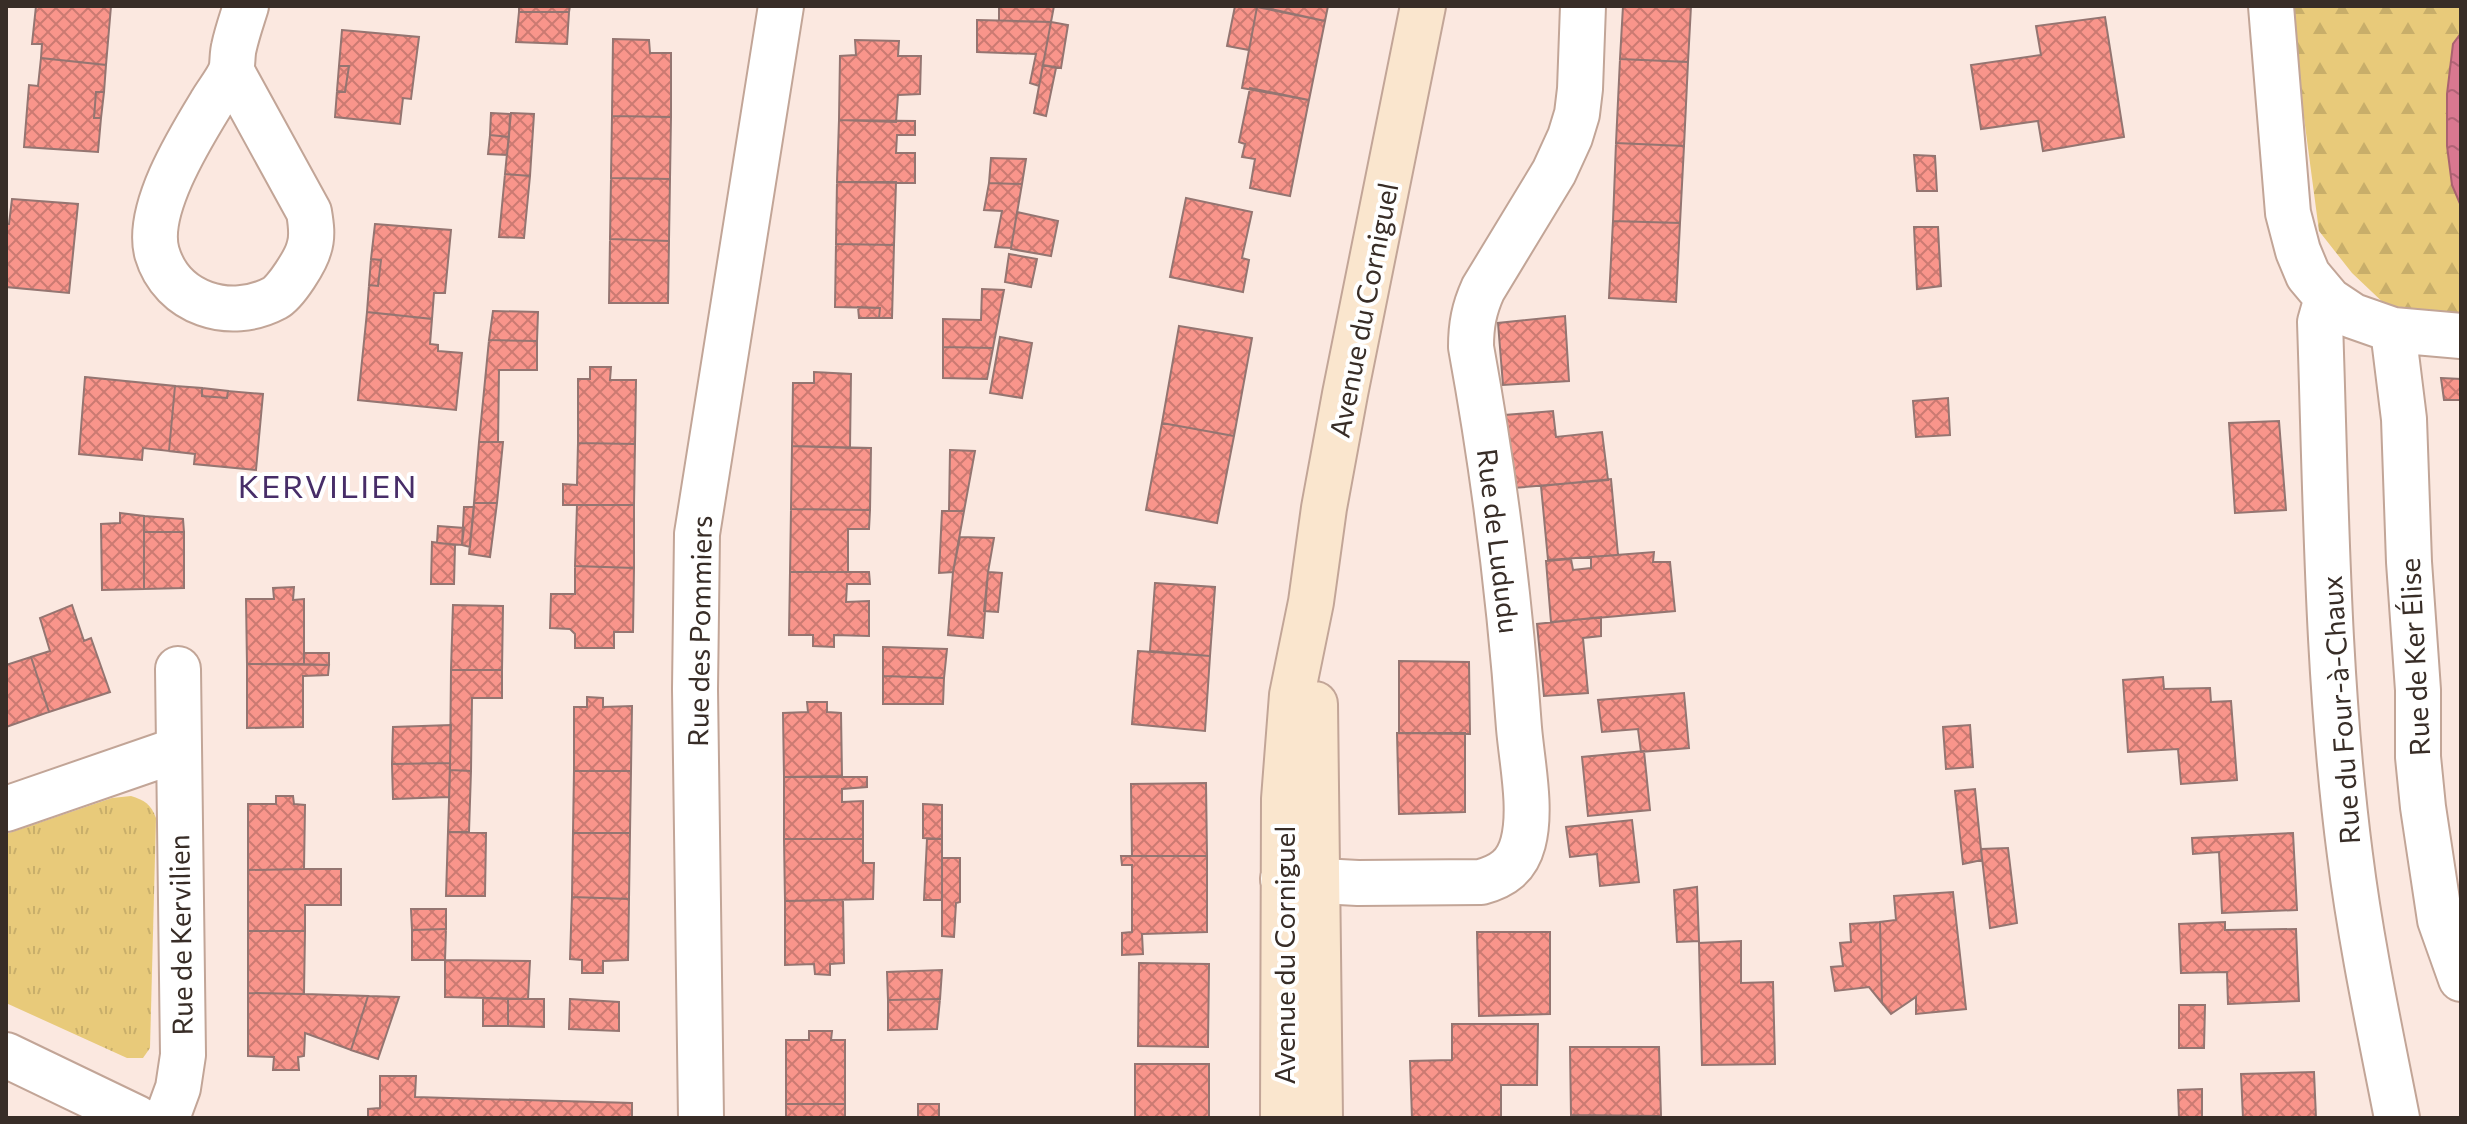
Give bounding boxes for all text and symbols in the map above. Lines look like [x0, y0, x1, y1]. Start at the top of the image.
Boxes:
street label: Avenue du Corniguel [1322, 180, 1404, 440]
street label: Rue de Lududu [1471, 447, 1527, 635]
district label: KERVILIEN [238, 465, 418, 505]
street label: Rue des Pommiers [680, 515, 718, 747]
street label: Rue de Ker Élise [2392, 557, 2436, 757]
street label: Rue du Four-à-Chaux [2314, 574, 2366, 845]
street label: Avenue du Corniguel [1267, 826, 1301, 1084]
street label: Rue de Kervilien [161, 834, 199, 1036]

